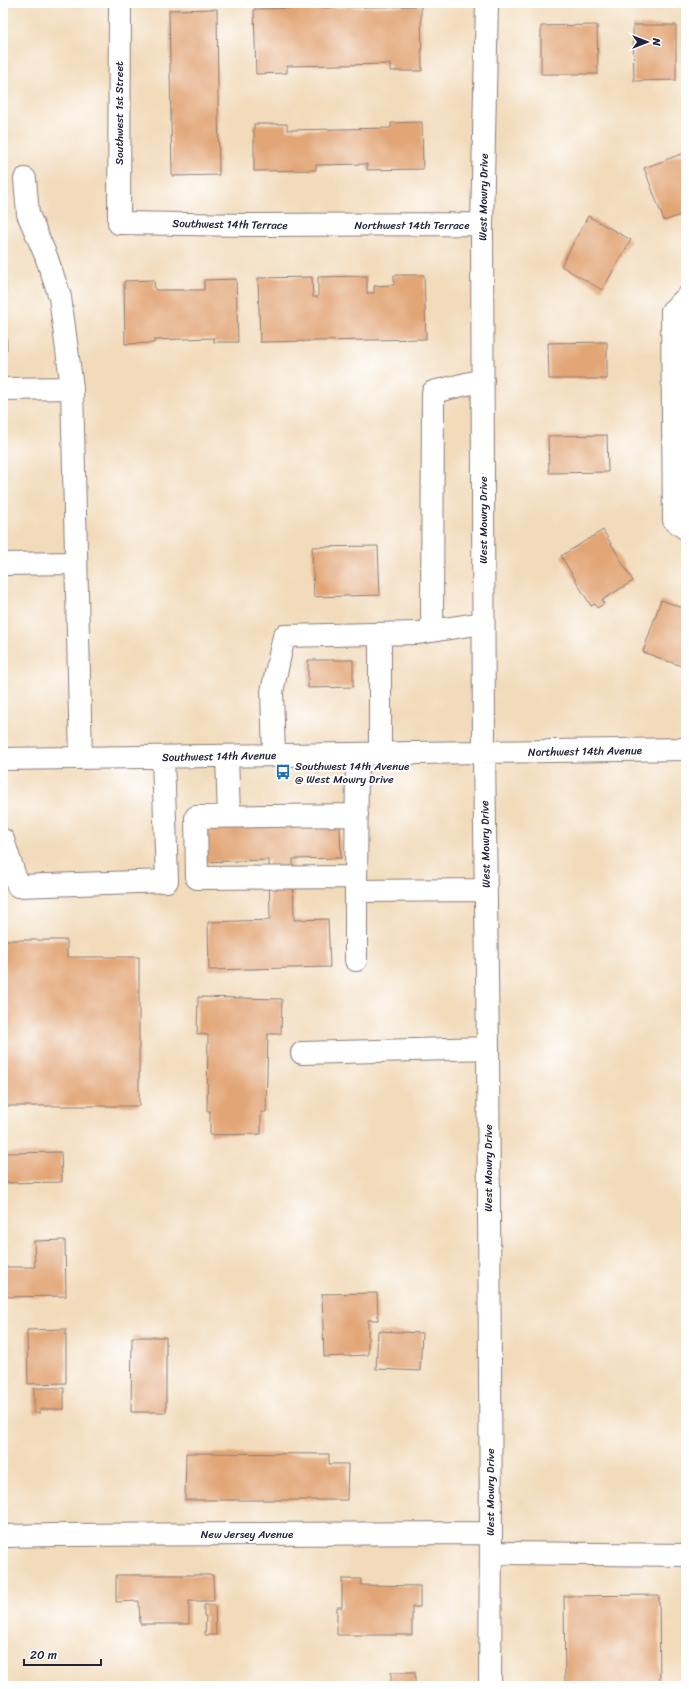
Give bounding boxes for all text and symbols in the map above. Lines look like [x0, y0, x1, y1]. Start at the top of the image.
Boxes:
north arrow [627, 22, 667, 62]
text: N [647, 37, 666, 46]
street label: Southwest 1st Street [110, 61, 129, 165]
street label: West Mowry Drive [473, 153, 494, 241]
street label: Southwest 14th Terrace [172, 214, 289, 235]
street label: Northwest 14th Terrace [354, 216, 470, 235]
street label: West Mowry Drive [474, 476, 493, 564]
street label: Northwest 14th Avenue [528, 741, 643, 762]
street label: Southwest 14th Avenue [162, 746, 277, 767]
place label: Southwest 14th Avenue @ West Mowry Drive [295, 757, 410, 789]
bus stop icon: Southwest 14th Avenue @ West Mowry Drive [274, 763, 292, 781]
street label: West Mowry Drive [475, 800, 496, 888]
street label: West Mowry Drive [479, 1124, 498, 1212]
street label: West Mowry Drive [481, 1448, 500, 1536]
street label: New Jersey Avenue [201, 1525, 294, 1544]
scale bar [24, 1641, 101, 1667]
text: 20 m [30, 1644, 57, 1666]

